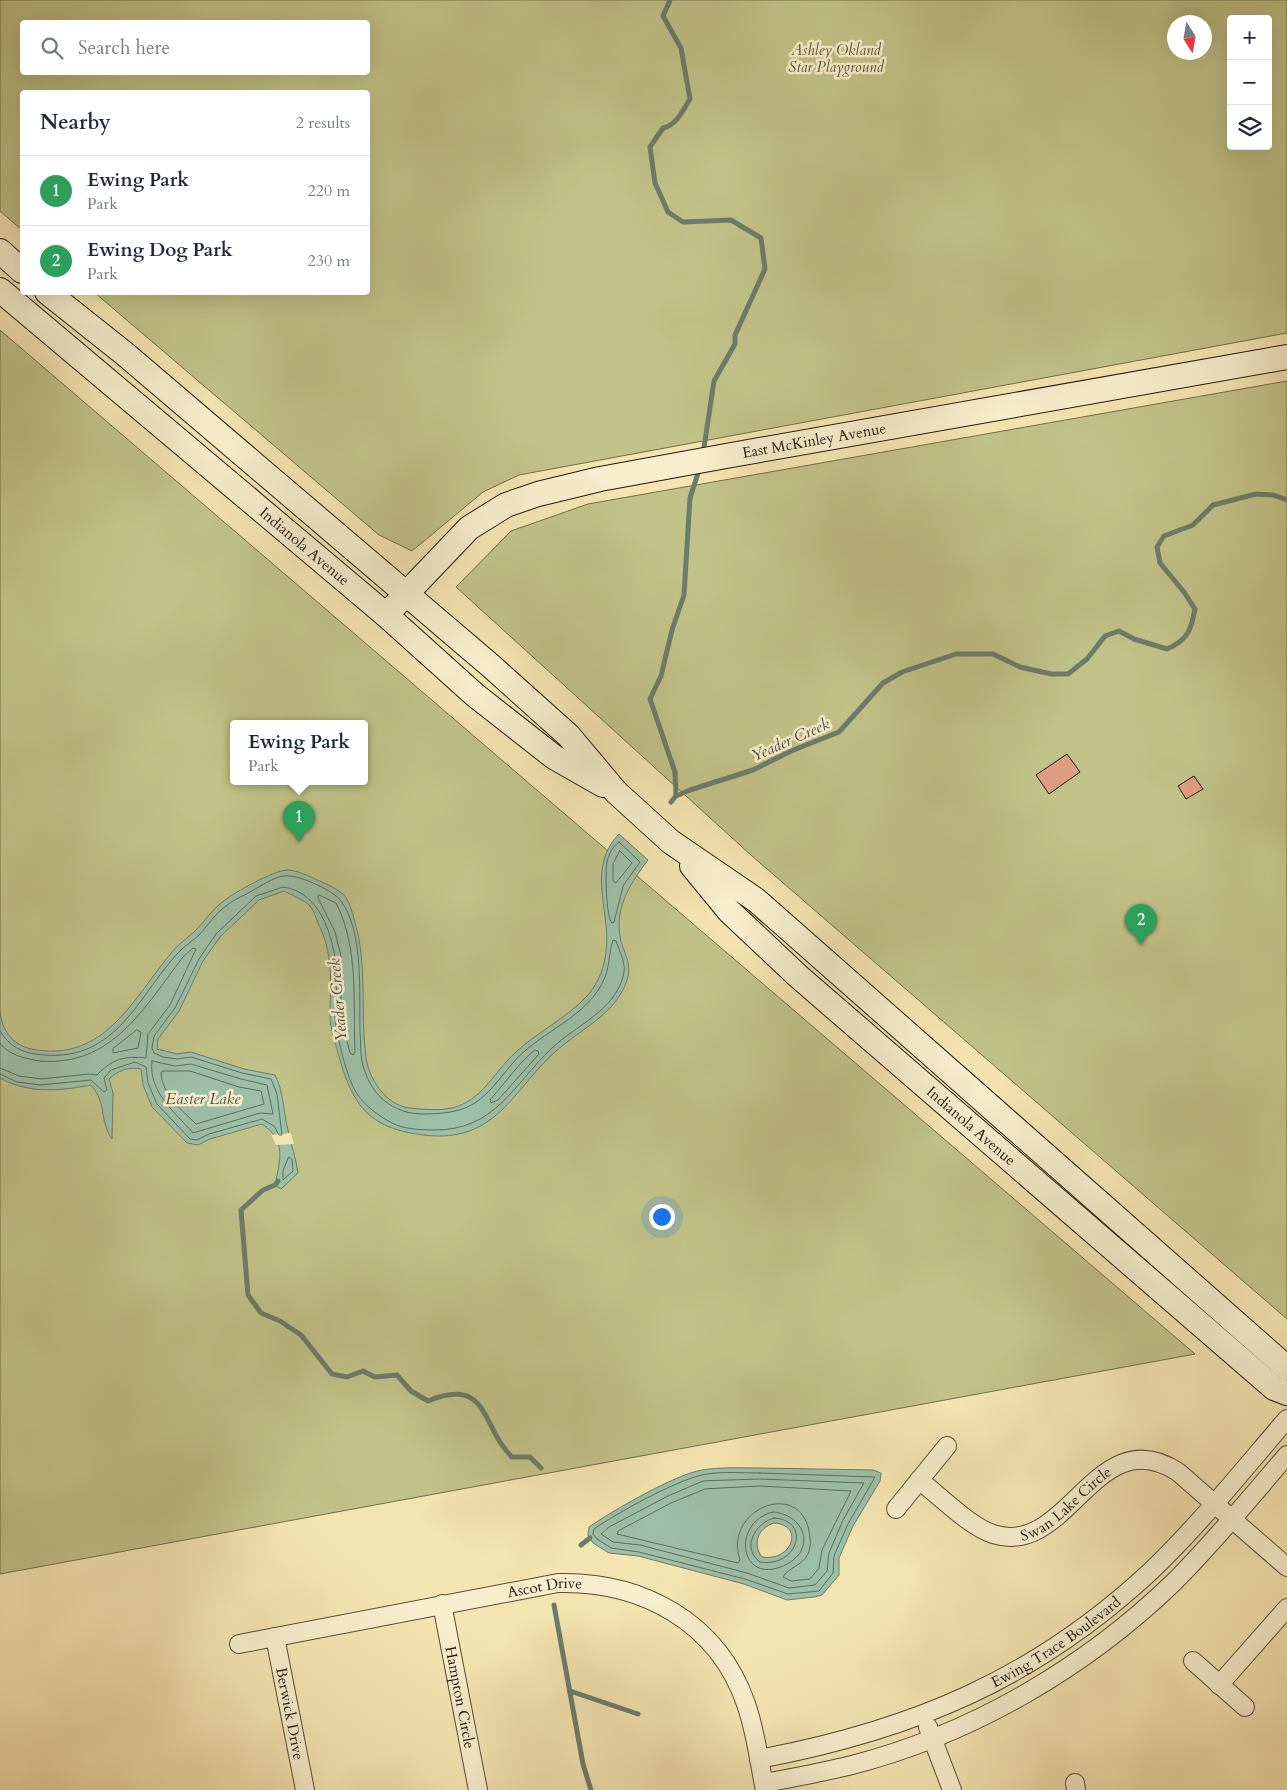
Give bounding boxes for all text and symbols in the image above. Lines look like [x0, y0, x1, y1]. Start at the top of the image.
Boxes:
north arrow [1167, 15, 1212, 60]
map controls [1227, 15, 1272, 150]
button: + [1227, 15, 1272, 60]
search box [20, 20, 370, 75]
icon: search [38, 34, 66, 62]
text: Search here [78, 35, 170, 61]
park label: Ashley Okland Star Playground [788, 40, 885, 77]
button: − [1227, 60, 1272, 105]
button: layers [1227, 105, 1272, 150]
text: Nearby [40, 108, 111, 137]
text: 2 results [296, 112, 350, 134]
text: Ewing Park [87, 167, 189, 193]
text: 1 [52, 180, 60, 202]
text: 220 m [308, 180, 350, 202]
text: Park [87, 193, 118, 215]
text: Ewing Dog Park [87, 237, 233, 263]
text: 2 [52, 250, 60, 272]
text: 230 m [308, 250, 350, 272]
text: Park [87, 263, 118, 285]
street label: East McKinley Avenue [741, 418, 888, 463]
street label: Indianola Avenue [255, 503, 354, 590]
water label: Yeader Creek [748, 713, 833, 767]
popup [230, 720, 368, 785]
text: Ewing Park [248, 729, 350, 755]
text: Park [248, 755, 279, 777]
pin: 1 [283, 801, 315, 842]
pin: 2 [1125, 904, 1157, 945]
water label: Yeader Creek [323, 957, 353, 1043]
street label: Indianola Avenue [922, 1082, 1020, 1170]
water label: Easter Lake [166, 1088, 241, 1110]
your location [649, 1204, 675, 1230]
street label: Swan Lake Circle [1018, 1462, 1115, 1546]
street label: Ascot Drive [505, 1573, 583, 1603]
street label: Ewing Trace Boulevard [988, 1592, 1125, 1692]
street label: Hampton Circle [440, 1644, 480, 1750]
street label: Berwick Drive [271, 1666, 309, 1762]

